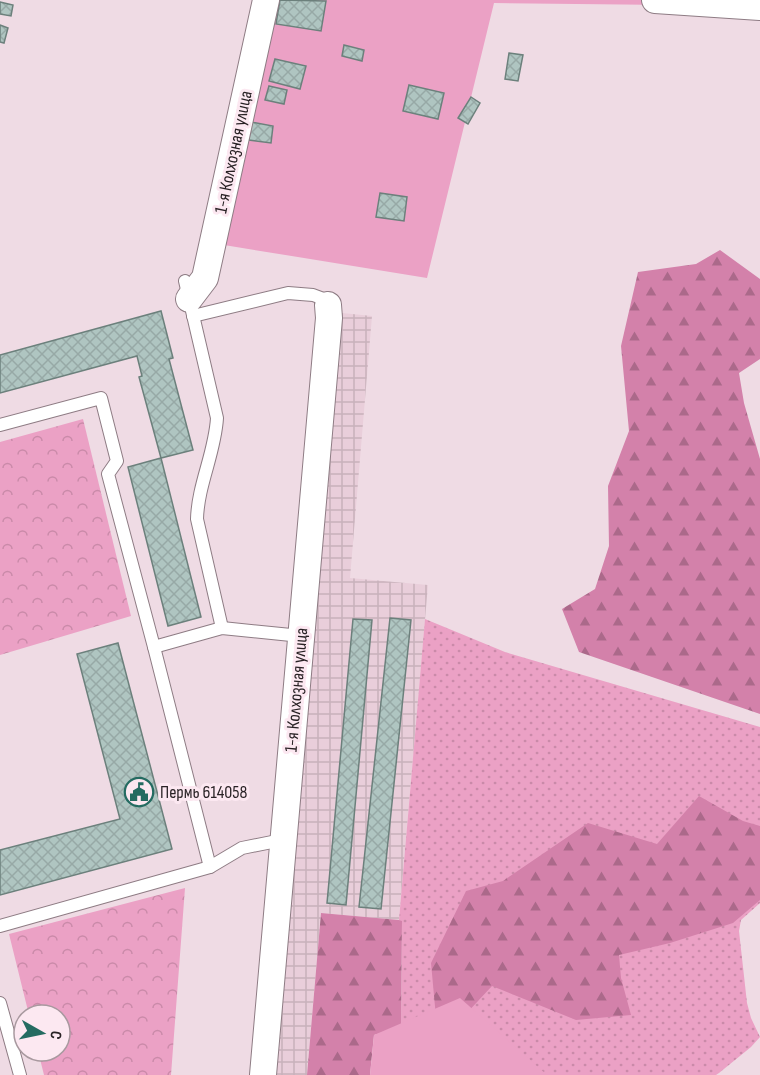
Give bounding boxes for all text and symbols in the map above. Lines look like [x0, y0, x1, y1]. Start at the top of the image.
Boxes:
street label: 1-я Колхозная улица [210, 89, 257, 215]
street label: 1-я Колхозная улица [281, 627, 312, 753]
public building icon: Пермь 614058 [123, 776, 155, 808]
place label: Пермь 614058 [160, 782, 248, 803]
north arrow [12, 1003, 72, 1063]
text: С [45, 1030, 65, 1041]

